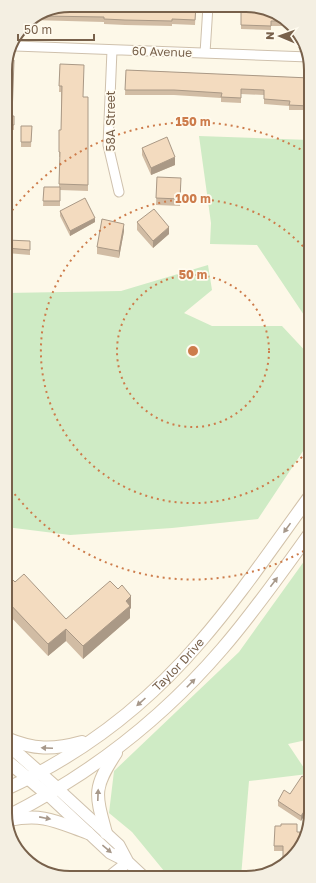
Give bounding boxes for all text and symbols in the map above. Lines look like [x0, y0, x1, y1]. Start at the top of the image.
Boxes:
scale bar [18, 16, 94, 42]
north arrow [260, 16, 300, 56]
text: 50 m [24, 22, 52, 37]
text: N [263, 31, 276, 40]
street label: 60 Avenue [132, 43, 192, 60]
street label: 58A Street [103, 90, 118, 151]
text: 150 m [176, 114, 210, 129]
text: 100 m [175, 191, 211, 206]
text: 50 m [179, 267, 207, 282]
centre of rings [186, 344, 200, 358]
one-way arrow [283, 523, 291, 533]
one-way arrow [269, 577, 278, 588]
street label: Taylor Drive [149, 635, 207, 694]
one-way arrow [186, 678, 196, 688]
one-way arrow [135, 697, 146, 706]
one-way arrow [41, 744, 53, 751]
one-way arrow [95, 788, 101, 801]
one-way arrow [39, 816, 51, 822]
one-way arrow [101, 845, 112, 854]

